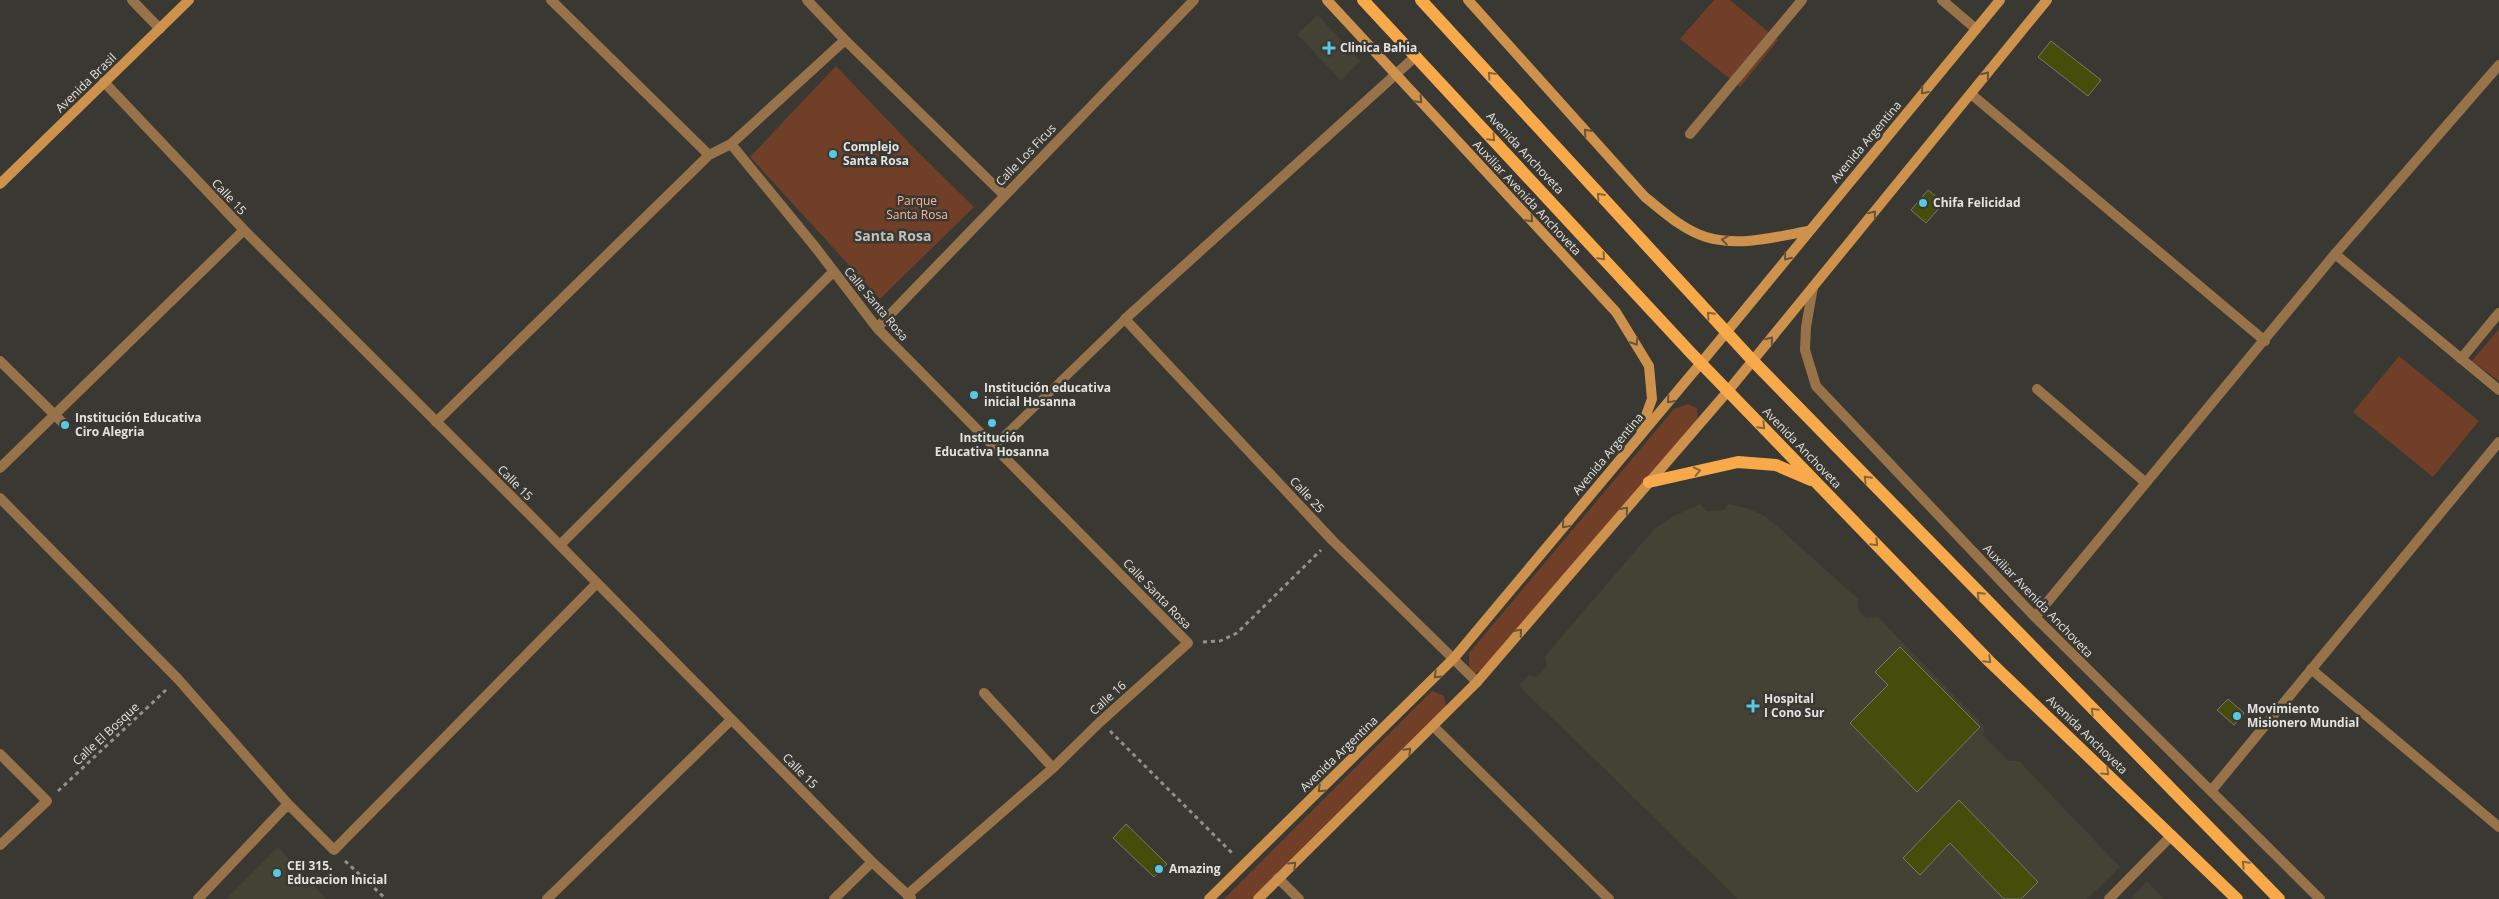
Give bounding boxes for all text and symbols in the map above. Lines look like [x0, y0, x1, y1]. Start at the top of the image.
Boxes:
place label: Clinica Bahia [1340, 39, 1417, 56]
marker: Clinica Bahia [1322, 41, 1336, 55]
street label: Avenida Brasil [51, 49, 120, 116]
one-way arrow [1487, 72, 1496, 81]
one-way arrow [1981, 72, 1989, 81]
one-way arrow [1921, 86, 1930, 95]
one-way arrow [1413, 95, 1422, 104]
street label: Avenida Argentina [1826, 97, 1905, 186]
street label: Avenida Anchoveta [1483, 108, 1568, 198]
street label: Calle Los Ficus [992, 120, 1060, 190]
one-way arrow [1584, 129, 1593, 138]
one-way arrow [1486, 133, 1495, 142]
street label: Auxiliar Avenida Anchoveta [1469, 136, 1585, 259]
place label: Complejo Santa Rosa [843, 138, 909, 169]
marker: Complejo Santa Rosa [827, 148, 839, 160]
street label: Calle 15 [208, 175, 251, 219]
park label: Parque Santa Rosa [886, 192, 948, 223]
one-way arrow [1597, 192, 1606, 201]
place label: Chifa Felicidad [1933, 194, 2020, 211]
marker: Chifa Felicidad [1917, 197, 1929, 209]
one-way arrow [1867, 211, 1875, 220]
one-way arrow [1524, 214, 1533, 223]
district label: Santa Rosa [855, 226, 931, 245]
one-way arrow [1721, 235, 1729, 246]
one-way arrow [1785, 251, 1793, 260]
one-way arrow [1596, 252, 1605, 261]
street label: Calle Santa Rosa [840, 263, 912, 344]
one-way arrow [1707, 312, 1716, 321]
one-way arrow [1629, 337, 1639, 346]
one-way arrow [1764, 337, 1772, 346]
place label: Institución educativa inicial Hosanna [984, 379, 1111, 410]
marker: Institución educativa inicial Hosanna [968, 389, 980, 401]
one-way arrow [1666, 395, 1675, 404]
street label: Avenida Anchoveta [1759, 403, 1846, 492]
place label: Institución Educativa Ciro Alegria [75, 409, 202, 440]
street label: Avenida Argentina [1568, 409, 1647, 498]
marker: Institución Educativa Hosanna [986, 417, 998, 429]
marker: Institución Educativa Ciro Alegria [59, 419, 71, 431]
one-way arrow [1756, 421, 1765, 430]
place label: Institución Educativa Hosanna [935, 429, 1049, 460]
street label: Calle 15 [494, 461, 537, 504]
one-way arrow [1692, 466, 1701, 477]
street label: Calle 25 [1286, 473, 1329, 517]
one-way arrow [1864, 476, 1873, 485]
one-way arrow [1620, 506, 1629, 515]
one-way arrow [1562, 519, 1571, 528]
one-way arrow [1869, 537, 1878, 546]
street label: Auxiliar Avenida Anchoveta [1980, 540, 2097, 661]
street label: Calle Santa Rosa [1119, 555, 1195, 633]
one-way arrow [1977, 592, 1986, 601]
one-way arrow [1513, 629, 1522, 638]
one-way arrow [1982, 654, 1991, 663]
one-way arrow [1434, 669, 1443, 678]
street label: Calle 16 [1086, 677, 1130, 719]
place label: Hospital I Cono Sur [1764, 690, 1825, 721]
street label: Avenida Anchoveta [2043, 691, 2132, 778]
street label: Calle El Bosque [69, 698, 143, 769]
marker: Hospital I Cono Sur [1746, 699, 1760, 713]
place label: Movimiento Misionero Mundial [2247, 700, 2359, 731]
one-way arrow [2091, 708, 2100, 717]
marker: Movimiento Misionero Mundial [2231, 710, 2243, 722]
street label: Avenida Argentina [1296, 712, 1381, 795]
one-way arrow [1402, 748, 1411, 757]
street label: Calle 15 [779, 749, 822, 792]
one-way arrow [2100, 766, 2109, 775]
one-way arrow [1318, 783, 1327, 792]
place label: CEI 315. Educacion Inicial [287, 857, 387, 888]
place label: Amazing [1169, 860, 1221, 877]
one-way arrow [2242, 861, 2251, 870]
one-way arrow [1287, 862, 1296, 871]
marker: Amazing [1153, 863, 1165, 875]
marker: CEI 315. Educacion Inicial [271, 867, 283, 879]

